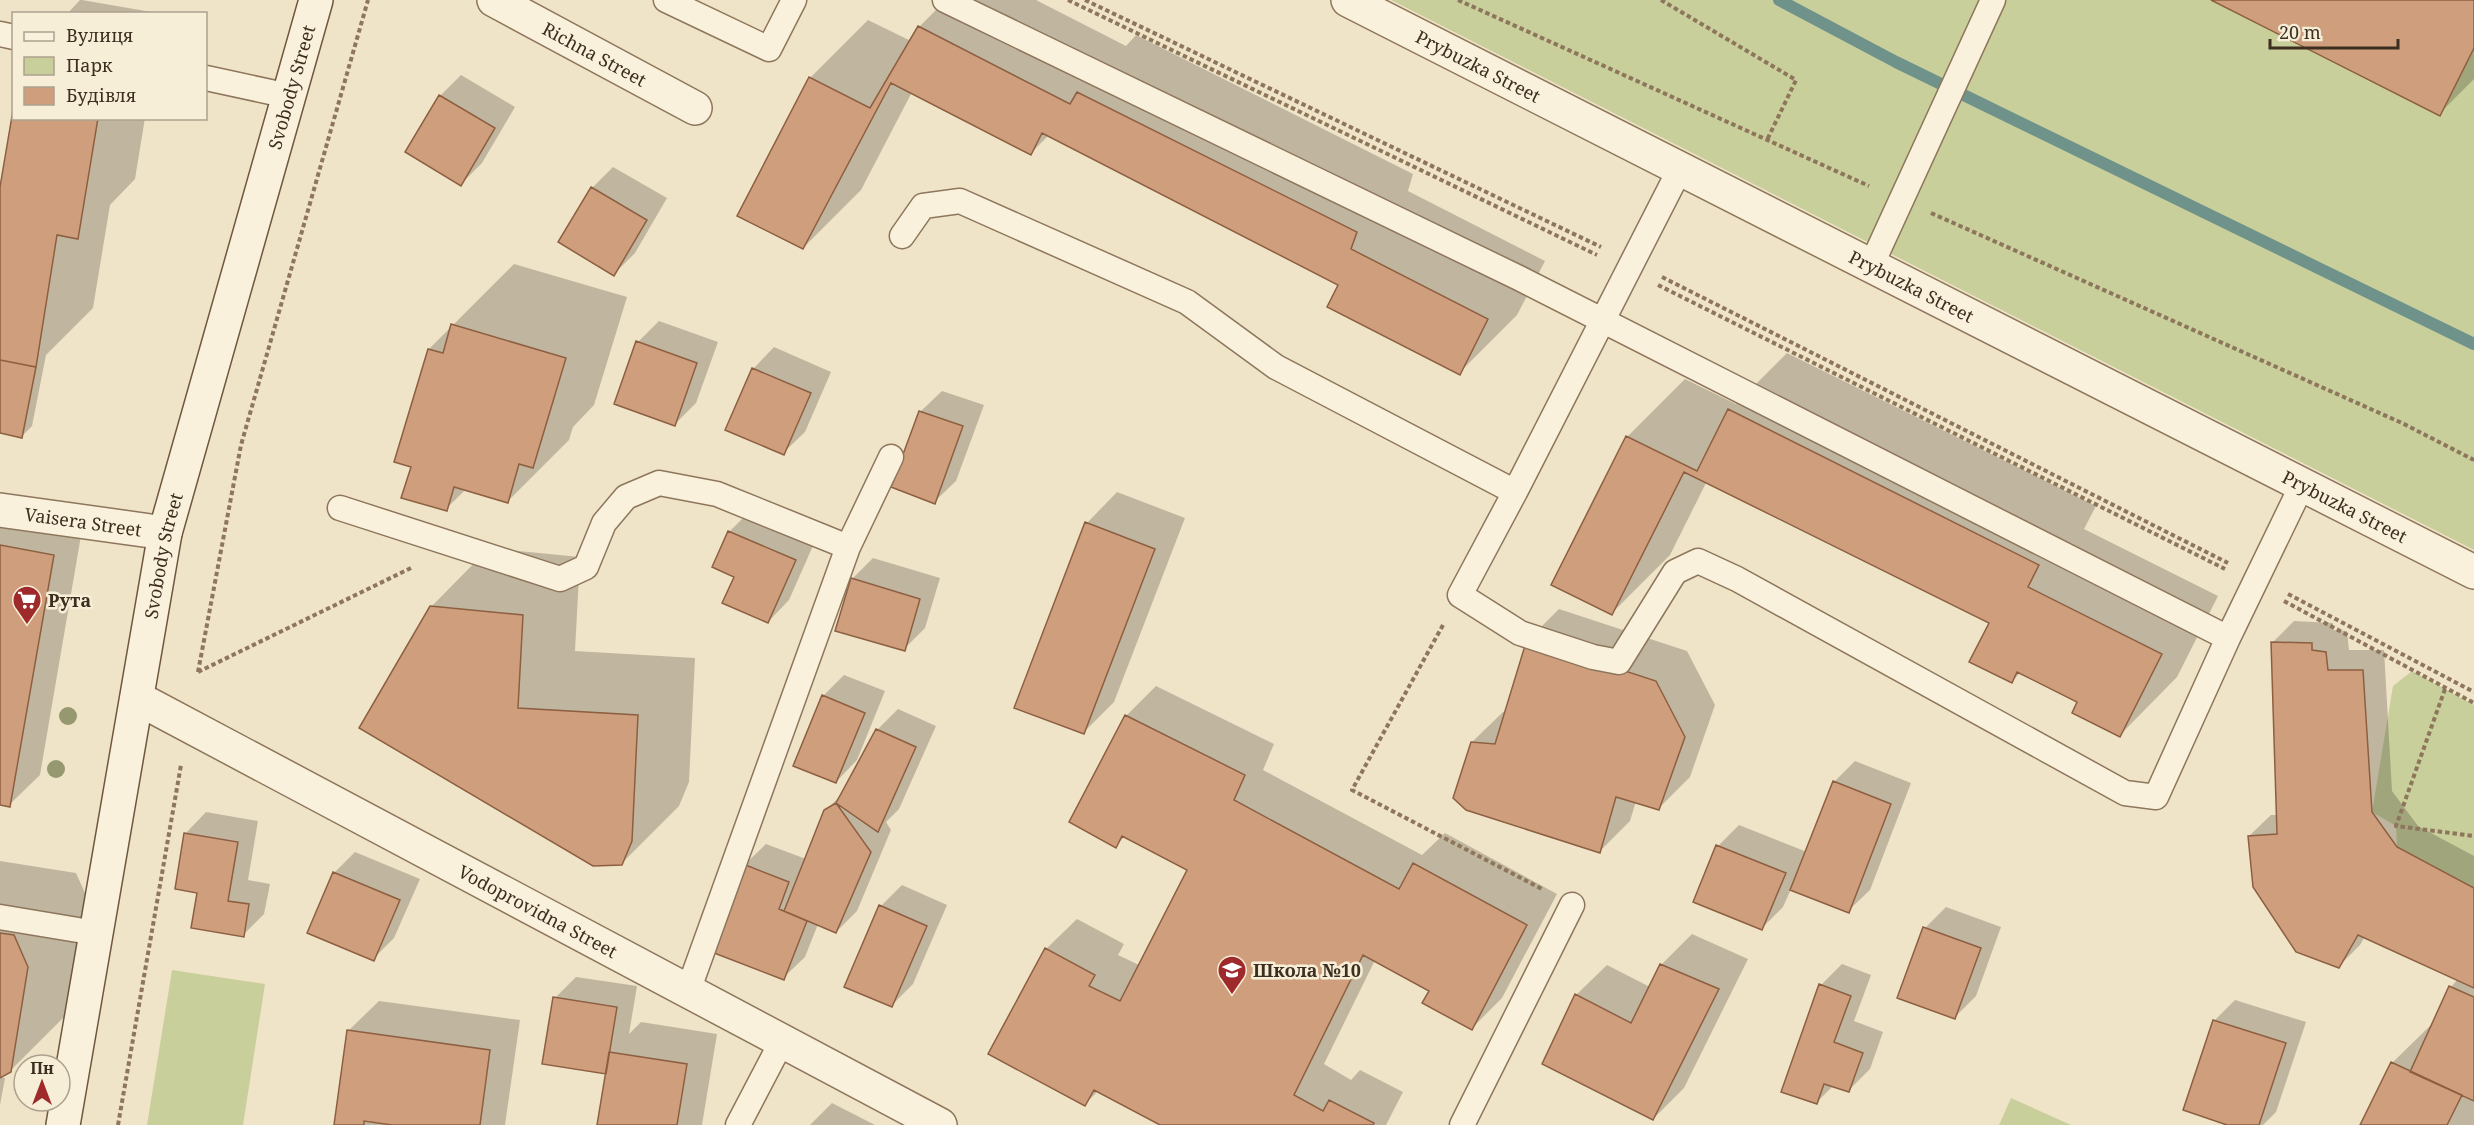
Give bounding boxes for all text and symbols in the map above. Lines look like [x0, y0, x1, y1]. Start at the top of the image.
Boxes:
legend [12, 12, 207, 120]
scale bar [2270, 12, 2398, 50]
street label: Richna Street [538, 16, 651, 92]
text: 20 m [2279, 20, 2321, 44]
street label: Svobody Street [262, 22, 320, 152]
text: Вулиця [66, 23, 133, 47]
street label: Prybuzka Street [1412, 24, 1545, 108]
text: Парк [66, 53, 113, 77]
text: Будівля [66, 83, 136, 107]
street label: Prybuzka Street [1845, 245, 1978, 328]
street label: Prybuzka Street [2278, 465, 2411, 548]
street label: Svobody Street [138, 490, 188, 621]
street label: Vaisera Street [23, 502, 143, 542]
supermarket icon: Рута [11, 584, 43, 626]
place label: Рута [48, 588, 91, 612]
street label: Vodoprovidna Street [454, 859, 622, 963]
school or university icon: Школа №10 [1216, 954, 1248, 996]
place label: Школа №10 [1253, 958, 1361, 982]
north arrow [12, 1053, 72, 1113]
text: Пн [30, 1057, 54, 1079]

